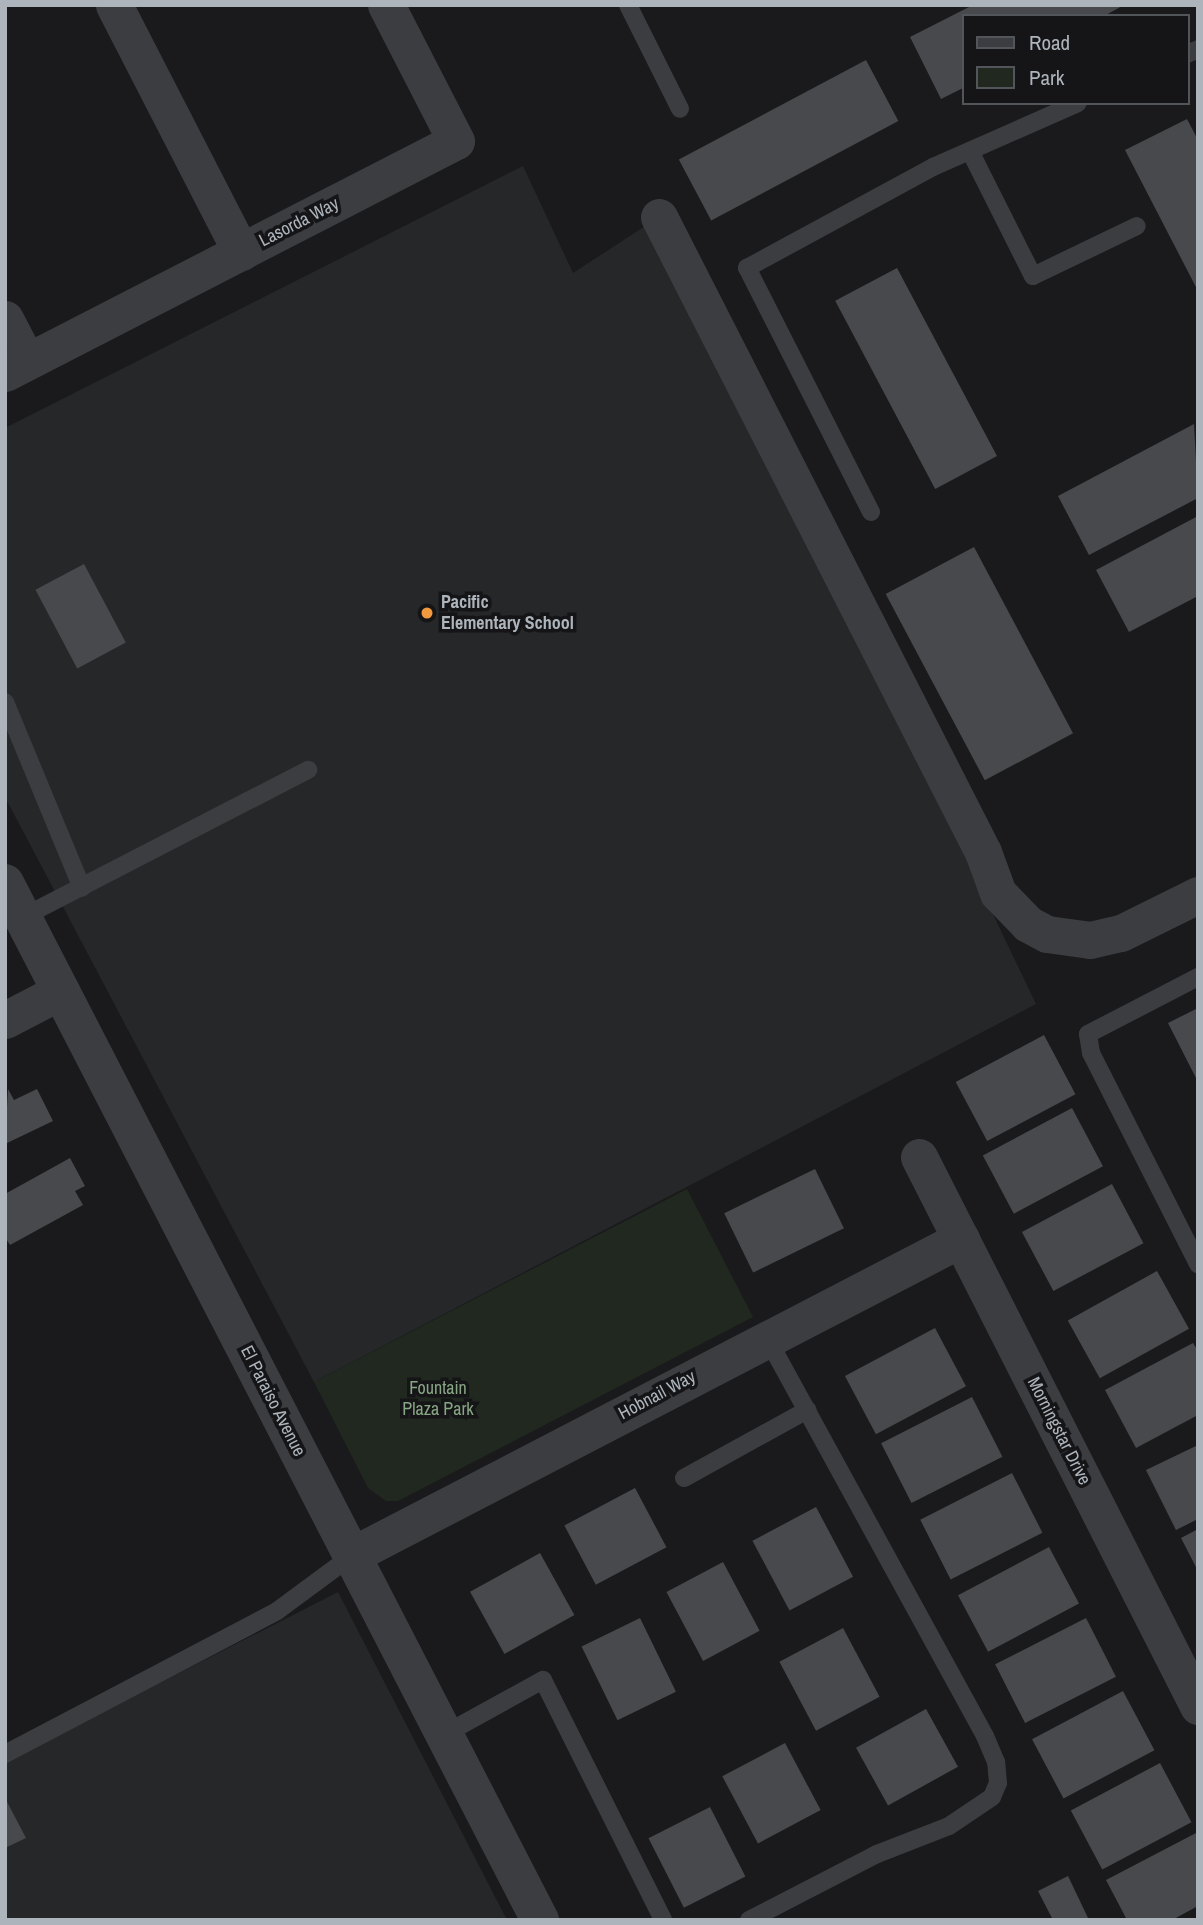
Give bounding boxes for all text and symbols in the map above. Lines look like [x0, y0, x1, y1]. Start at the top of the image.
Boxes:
legend [962, 14, 1189, 105]
text: Road [1029, 28, 1070, 57]
text: Park [1029, 63, 1064, 92]
street label: Lasorda Way [256, 193, 342, 251]
place label: Pacific Elementary School [441, 592, 574, 634]
marker: Pacific Elementary School [419, 605, 435, 621]
street label: El Paraiso Avenue [236, 1342, 310, 1460]
street label: Hobnail Way [615, 1366, 699, 1424]
street label: Morningstar Drive [1023, 1373, 1095, 1489]
park label: Fountain Plaza Park [402, 1378, 474, 1420]

